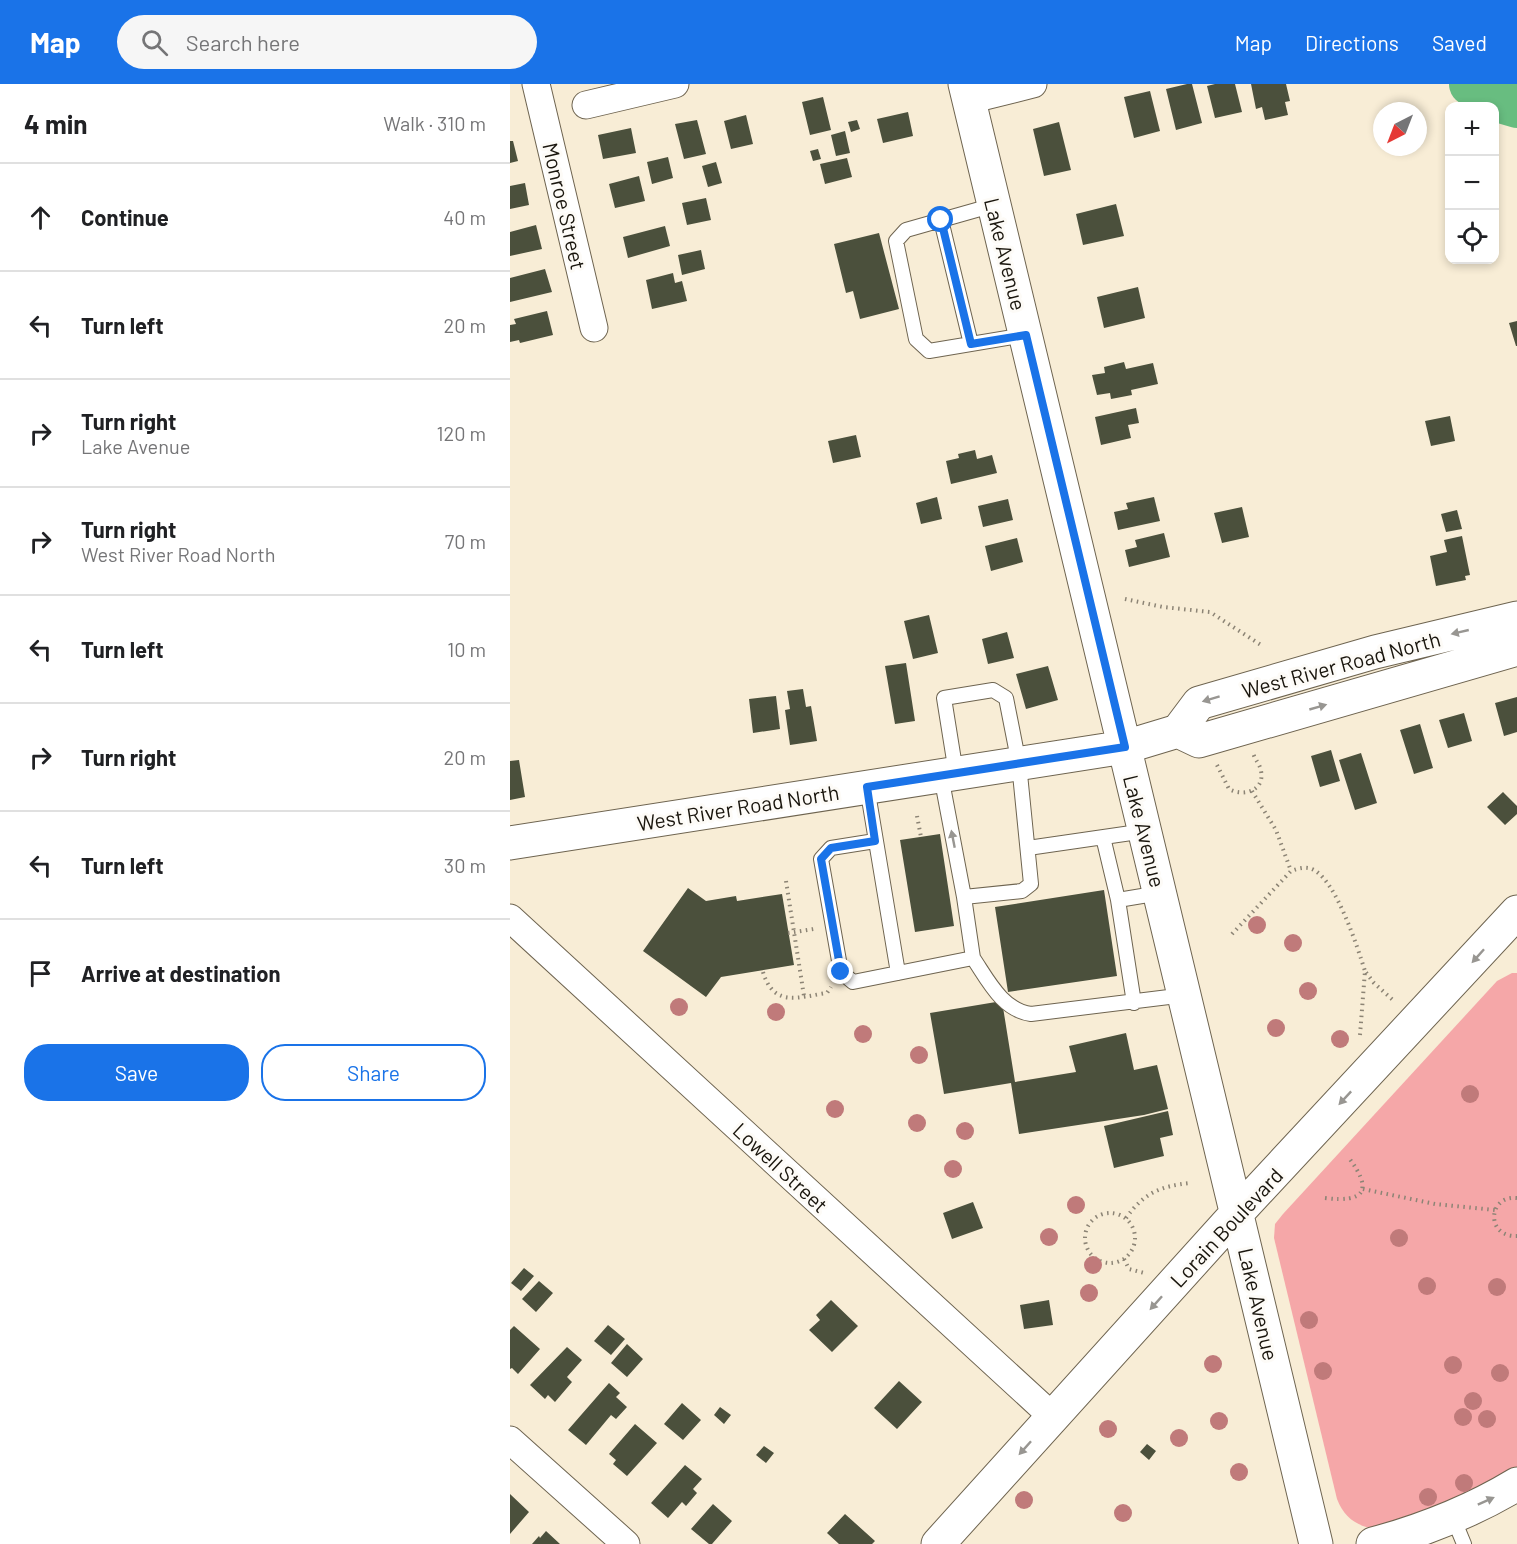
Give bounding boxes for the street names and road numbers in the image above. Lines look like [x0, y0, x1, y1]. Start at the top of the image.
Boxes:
street label: Monroe Street [538, 140, 592, 272]
street label: Lake Avenue [980, 195, 1032, 313]
street label: West River Road North [1239, 625, 1443, 703]
street label: Lake Avenue [1119, 772, 1171, 890]
street label: West River Road North [635, 779, 841, 835]
street label: Lowell Street [729, 1117, 833, 1217]
street label: Lorain Boulevard [1164, 1162, 1288, 1292]
street label: Lake Avenue [1234, 1245, 1284, 1363]

